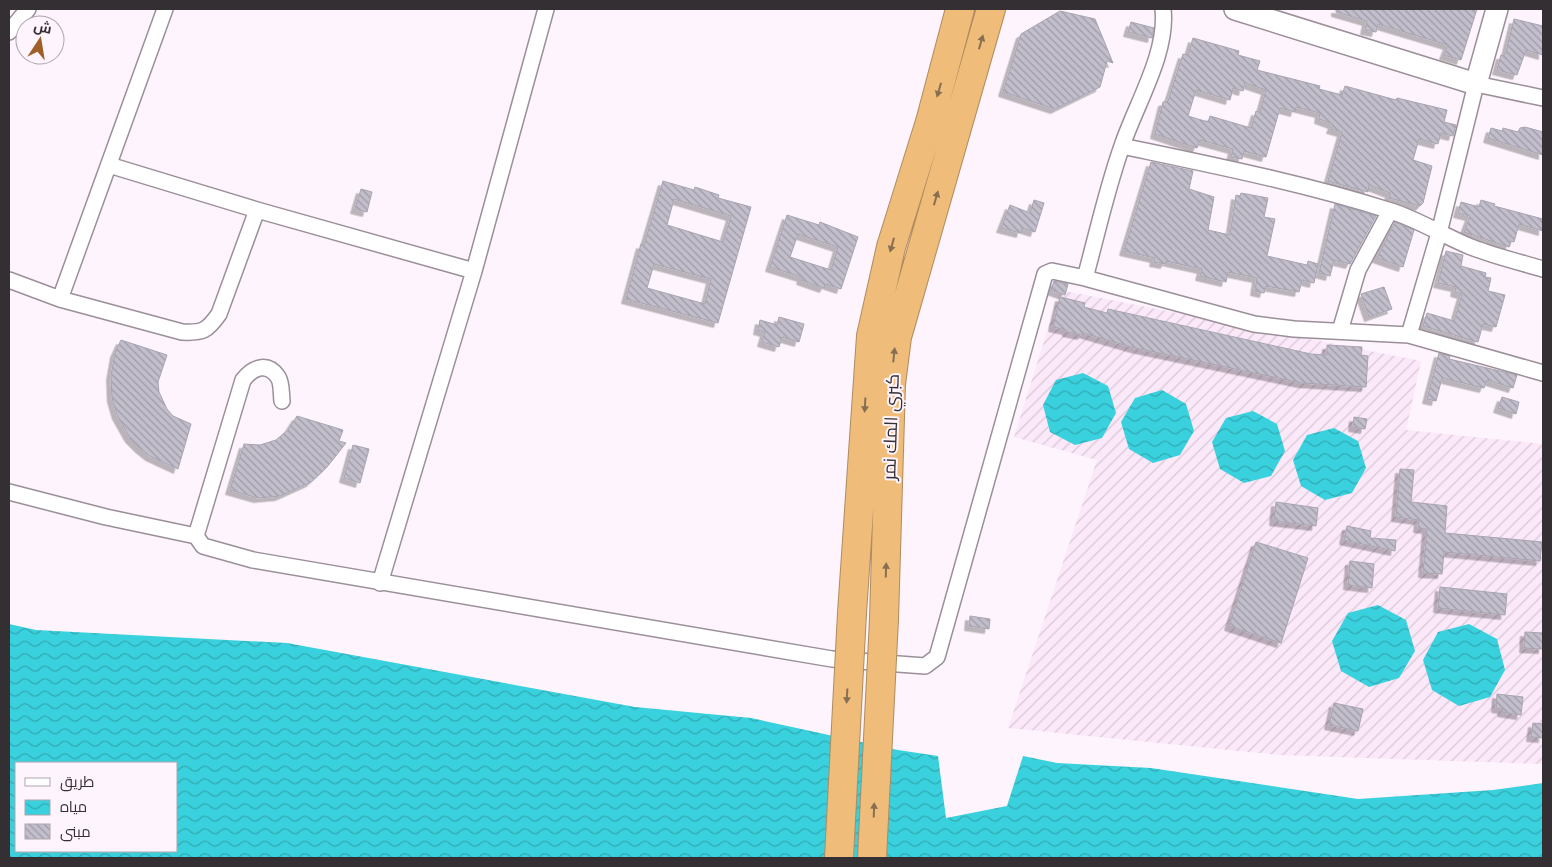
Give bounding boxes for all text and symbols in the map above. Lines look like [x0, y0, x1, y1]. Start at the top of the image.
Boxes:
north arrow [15, 15, 65, 65]
text: ش [32, 17, 53, 38]
one-way arrow [978, 35, 986, 50]
one-way arrow [935, 82, 943, 97]
one-way arrow [933, 191, 941, 206]
one-way arrow [888, 238, 896, 253]
one-way arrow [890, 347, 898, 363]
street label: كبري المك نمر [877, 373, 907, 482]
one-way arrow [860, 397, 868, 413]
one-way arrow [882, 562, 890, 578]
one-way arrow [843, 689, 851, 705]
legend [15, 762, 178, 852]
text: طريق [60, 772, 94, 792]
text: مياه [60, 797, 87, 817]
one-way arrow [870, 801, 878, 817]
text: مبنى [60, 822, 91, 842]

